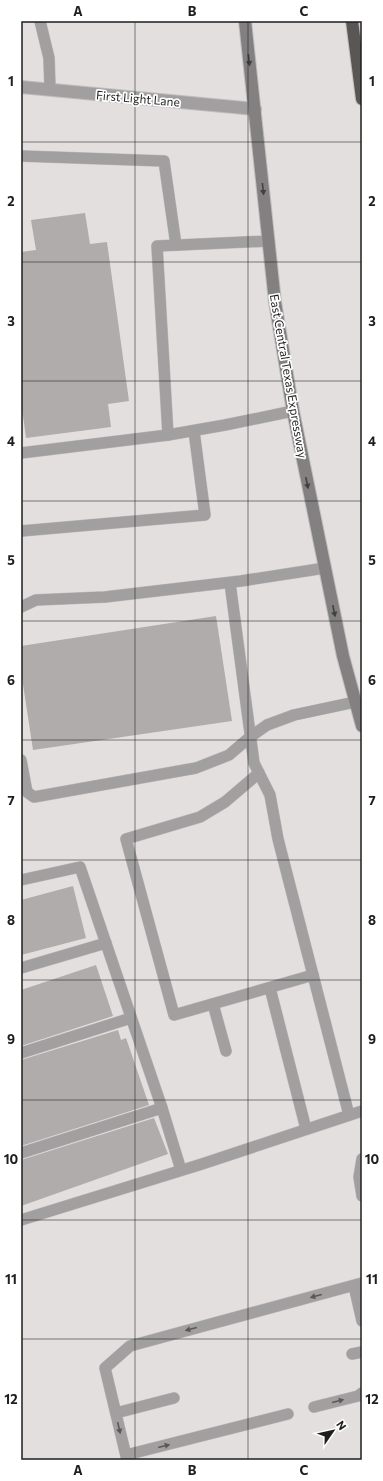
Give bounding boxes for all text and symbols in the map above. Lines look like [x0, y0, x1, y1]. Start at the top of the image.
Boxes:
text: A [73, 3, 83, 19]
text: B [188, 3, 197, 19]
text: C [300, 3, 309, 19]
one-way arrow [246, 54, 252, 66]
text: 1 [8, 73, 14, 89]
text: 1 [369, 73, 375, 89]
street label: First Light Lane [95, 87, 181, 109]
one-way arrow [260, 183, 267, 195]
text: 2 [7, 193, 15, 209]
text: 2 [368, 193, 376, 209]
street label: East Central Texas Expressway [268, 293, 310, 459]
text: 3 [7, 313, 15, 329]
text: 3 [368, 313, 376, 329]
text: 4 [7, 433, 15, 449]
text: 4 [368, 433, 376, 449]
one-way arrow [305, 477, 311, 490]
text: 5 [7, 552, 15, 568]
text: 5 [368, 552, 376, 568]
one-way arrow [331, 605, 337, 617]
text: 6 [7, 672, 15, 688]
text: 6 [368, 672, 376, 688]
text: 7 [7, 792, 15, 808]
text: 7 [368, 792, 376, 808]
text: 8 [7, 912, 15, 928]
text: 8 [368, 912, 376, 928]
text: 9 [7, 1031, 15, 1047]
text: 9 [368, 1031, 376, 1047]
text: 10 [4, 1151, 19, 1167]
text: 10 [365, 1151, 380, 1167]
text: 11 [5, 1271, 17, 1287]
text: 11 [366, 1271, 378, 1287]
one-way arrow [310, 1293, 322, 1299]
one-way arrow [184, 1326, 196, 1332]
text: 12 [4, 1391, 18, 1407]
text: 12 [365, 1391, 379, 1407]
one-way arrow [333, 1398, 345, 1404]
north arrow [313, 1411, 353, 1451]
text: N [334, 1418, 349, 1432]
one-way arrow [117, 1422, 123, 1434]
one-way arrow [157, 1442, 170, 1448]
text: A [73, 1462, 83, 1478]
text: B [188, 1462, 197, 1478]
text: C [300, 1462, 309, 1478]

